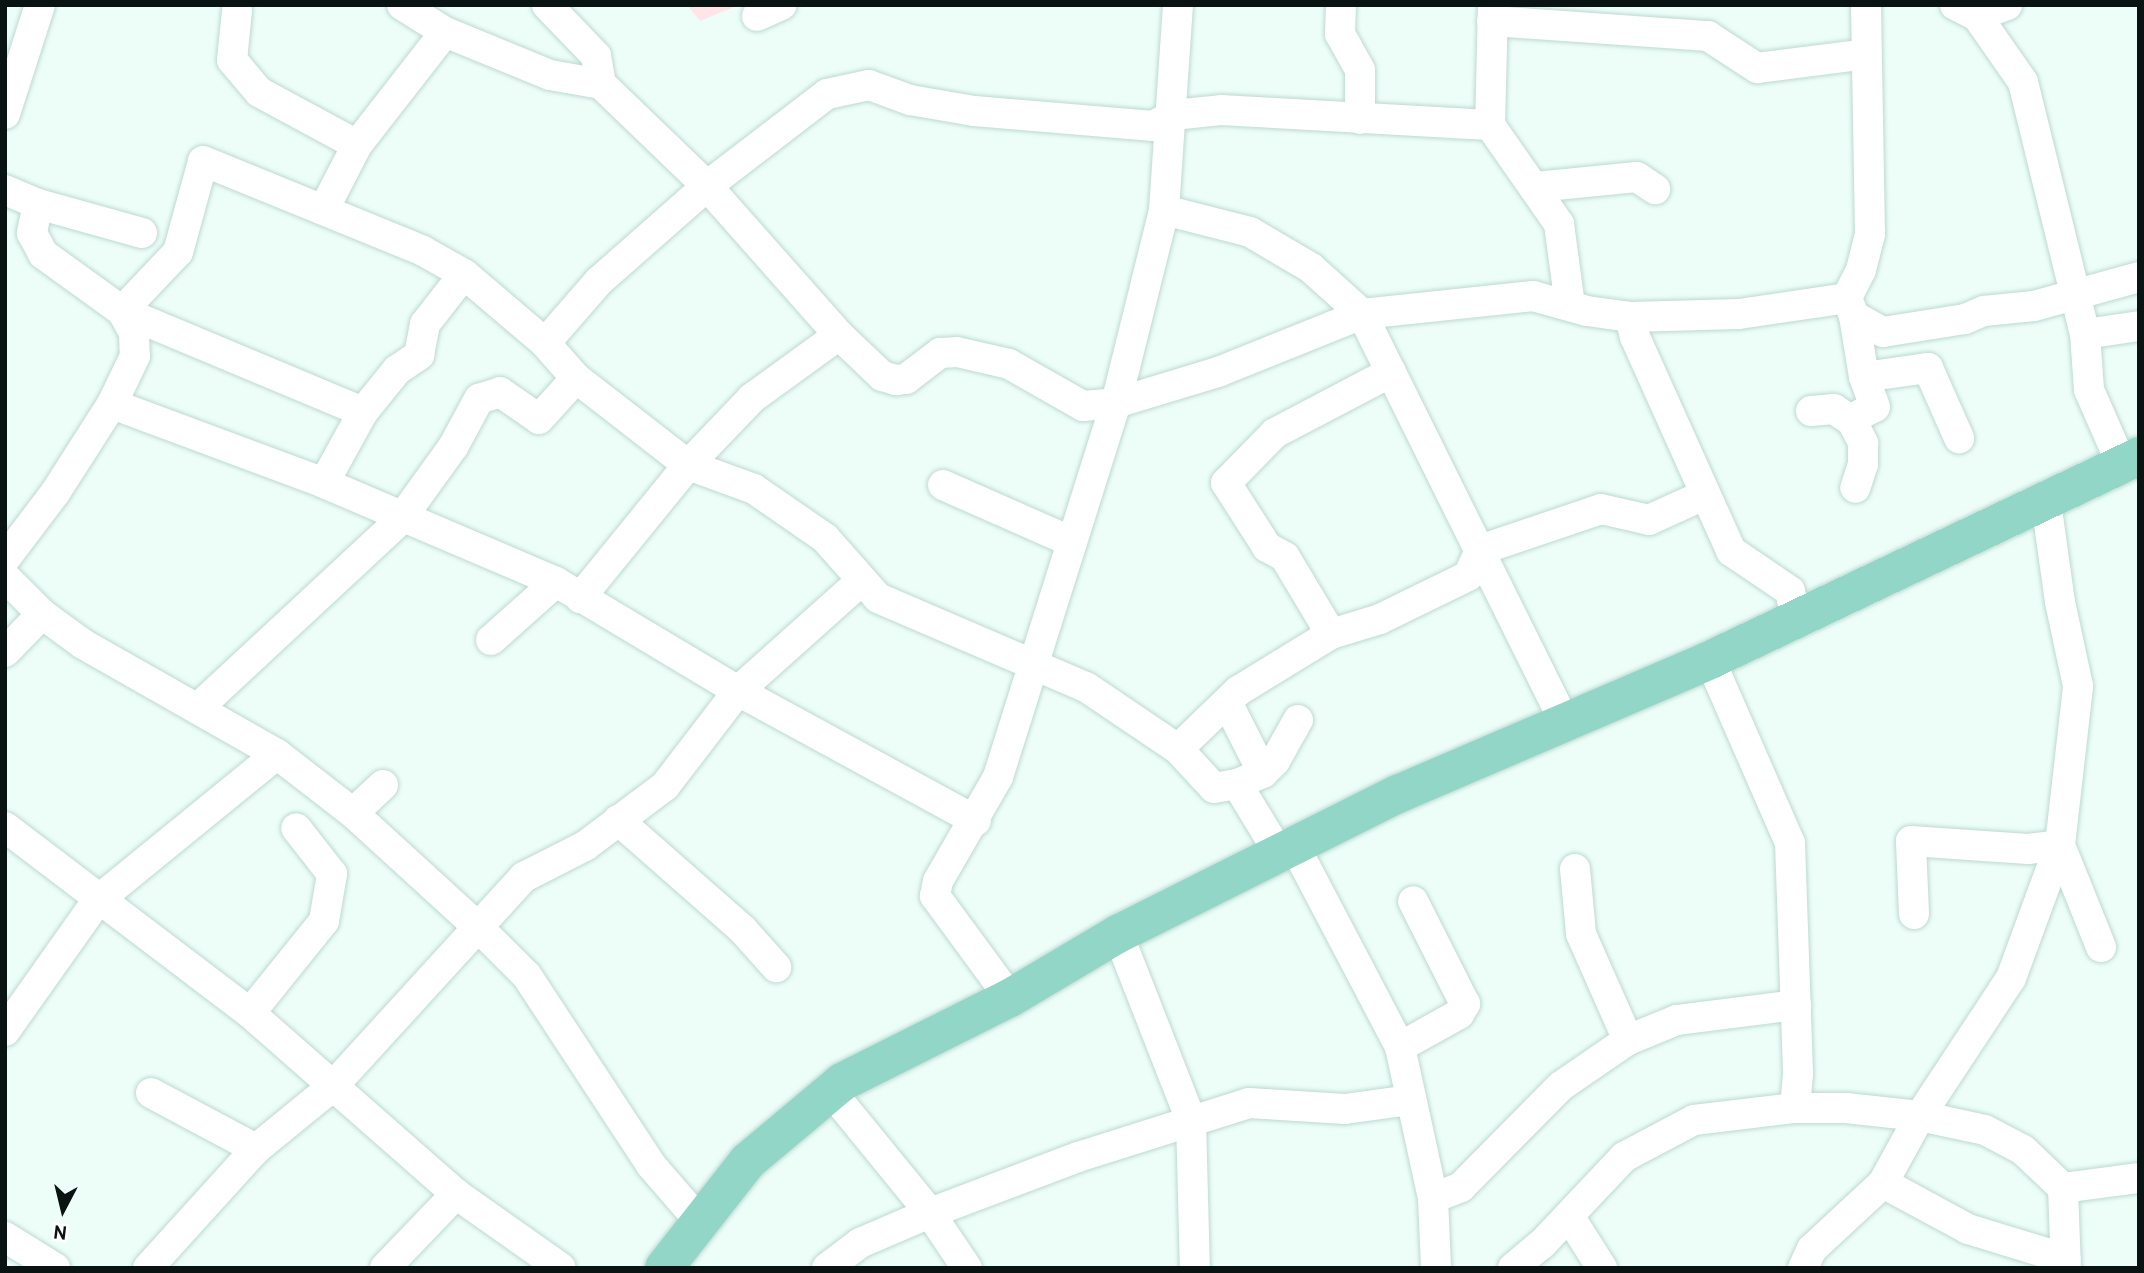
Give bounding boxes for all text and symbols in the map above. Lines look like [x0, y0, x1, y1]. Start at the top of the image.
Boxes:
north arrow [28, 1175, 98, 1245]
text: N [52, 1218, 69, 1244]

